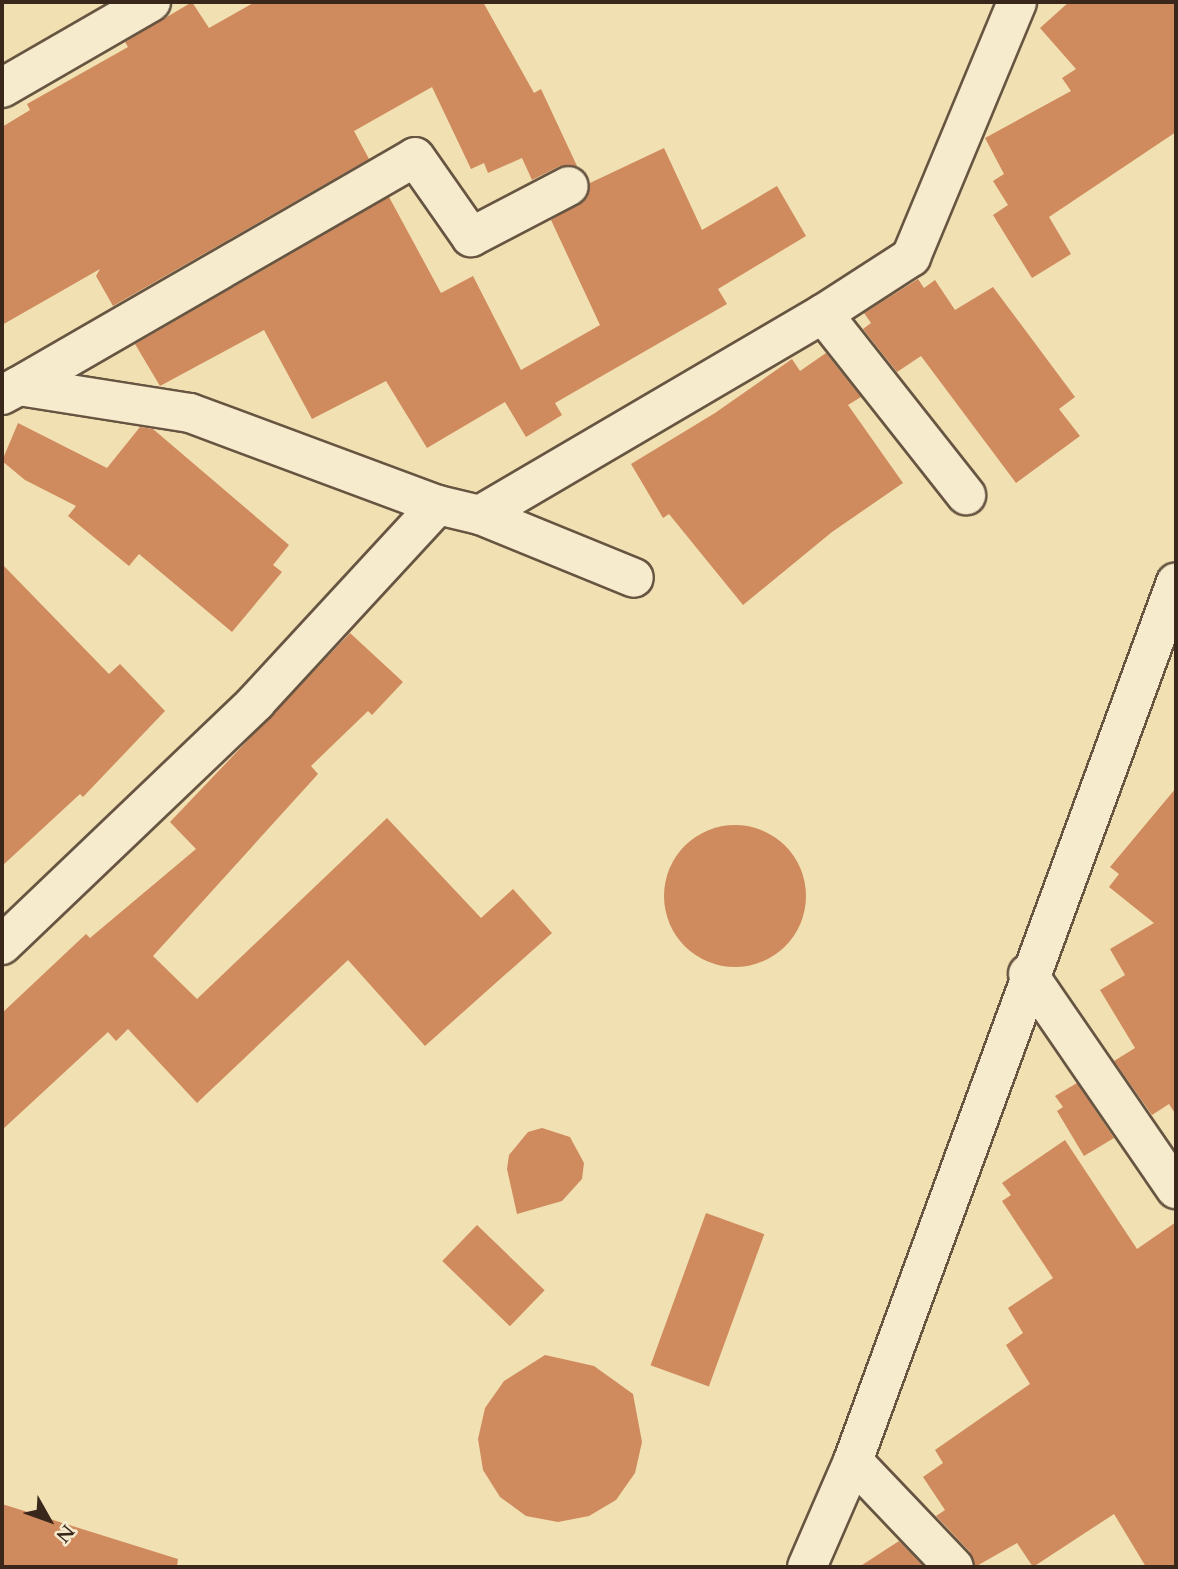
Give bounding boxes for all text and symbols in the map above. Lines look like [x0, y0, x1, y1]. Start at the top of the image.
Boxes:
north arrow [14, 1485, 84, 1555]
text: N [50, 1519, 80, 1548]

